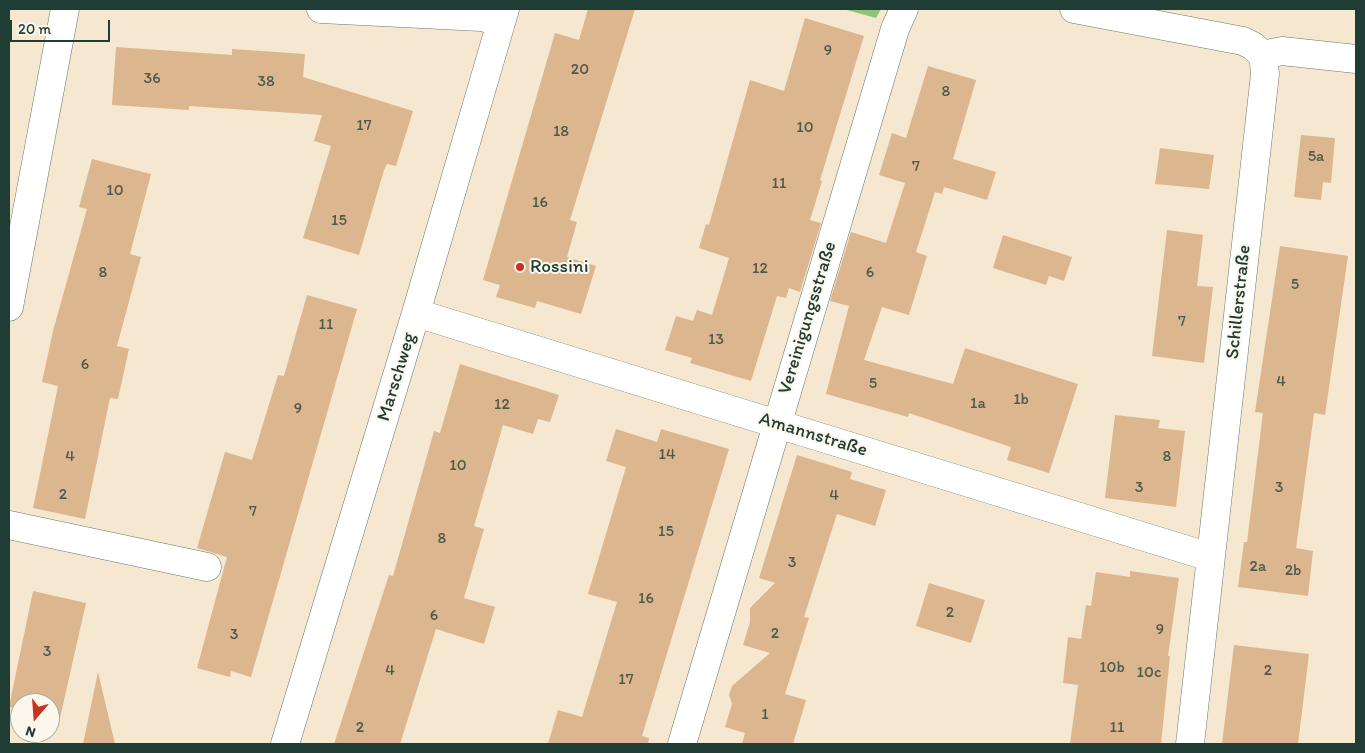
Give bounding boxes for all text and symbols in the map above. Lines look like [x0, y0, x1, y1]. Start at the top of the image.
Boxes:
scale bar [12, 10, 112, 42]
text: 20 m [18, 20, 51, 38]
house number: 9 [824, 41, 832, 61]
house number: 20 [571, 60, 589, 80]
house number: 36 [143, 69, 161, 89]
house number: 38 [257, 72, 275, 92]
house number: 8 [942, 82, 950, 102]
house number: 17 [356, 116, 372, 136]
house number: 10 [796, 118, 814, 138]
house number: 18 [553, 122, 569, 142]
house number: 5a [1308, 147, 1324, 167]
house number: 7 [912, 157, 920, 177]
house number: 11 [772, 174, 786, 194]
house number: 10 [106, 181, 124, 201]
house number: 16 [532, 193, 548, 213]
house number: 15 [331, 211, 347, 231]
street label: Vereinigungsstraße [774, 239, 842, 397]
street label: Schillerstraße [1222, 244, 1256, 360]
place label: Rossini [530, 256, 588, 278]
house number: 12 [752, 259, 768, 279]
marker: Rossini [514, 261, 526, 273]
house number: 8 [99, 263, 107, 283]
house number: 6 [866, 263, 874, 283]
house number: 5 [1291, 275, 1299, 295]
house number: 7 [1178, 312, 1186, 332]
house number: 11 [319, 315, 333, 335]
street label: Marschweg [373, 330, 421, 424]
house number: 13 [708, 330, 724, 350]
house number: 6 [81, 355, 89, 375]
house number: 4 [1276, 372, 1286, 392]
house number: 5 [869, 374, 877, 394]
house number: 1b [1013, 390, 1029, 410]
house number: 1a [970, 394, 986, 414]
house number: 12 [494, 395, 510, 415]
house number: 9 [294, 399, 302, 419]
street label: Amannstraße [756, 408, 870, 462]
house number: 14 [658, 445, 676, 465]
house number: 4 [65, 447, 75, 467]
house number: 8 [1163, 447, 1171, 467]
house number: 10 [449, 456, 467, 476]
house number: 3 [1135, 478, 1143, 498]
house number: 3 [1275, 478, 1283, 498]
house number: 2 [59, 485, 67, 505]
house number: 4 [829, 486, 839, 506]
house number: 7 [249, 502, 257, 522]
house number: 15 [658, 522, 674, 542]
house number: 8 [438, 529, 446, 549]
house number: 3 [788, 553, 796, 573]
house number: 2a [1250, 557, 1266, 577]
house number: 2b [1285, 561, 1301, 581]
house number: 16 [638, 589, 654, 609]
house number: 2 [946, 603, 954, 623]
house number: 6 [430, 606, 438, 626]
house number: 9 [1156, 620, 1164, 640]
house number: 2 [771, 624, 779, 644]
house number: 3 [230, 625, 238, 645]
house number: 3 [43, 642, 51, 662]
house number: 10b [1099, 658, 1125, 678]
house number: 4 [385, 661, 395, 681]
house number: 2 [1264, 661, 1272, 681]
house number: 10c [1137, 663, 1161, 683]
house number: 17 [618, 670, 634, 690]
north arrow [10, 693, 60, 743]
house number: 1 [761, 705, 769, 725]
house number: 2 [356, 718, 364, 738]
house number: 11 [1110, 718, 1124, 738]
text: N [23, 722, 38, 741]

